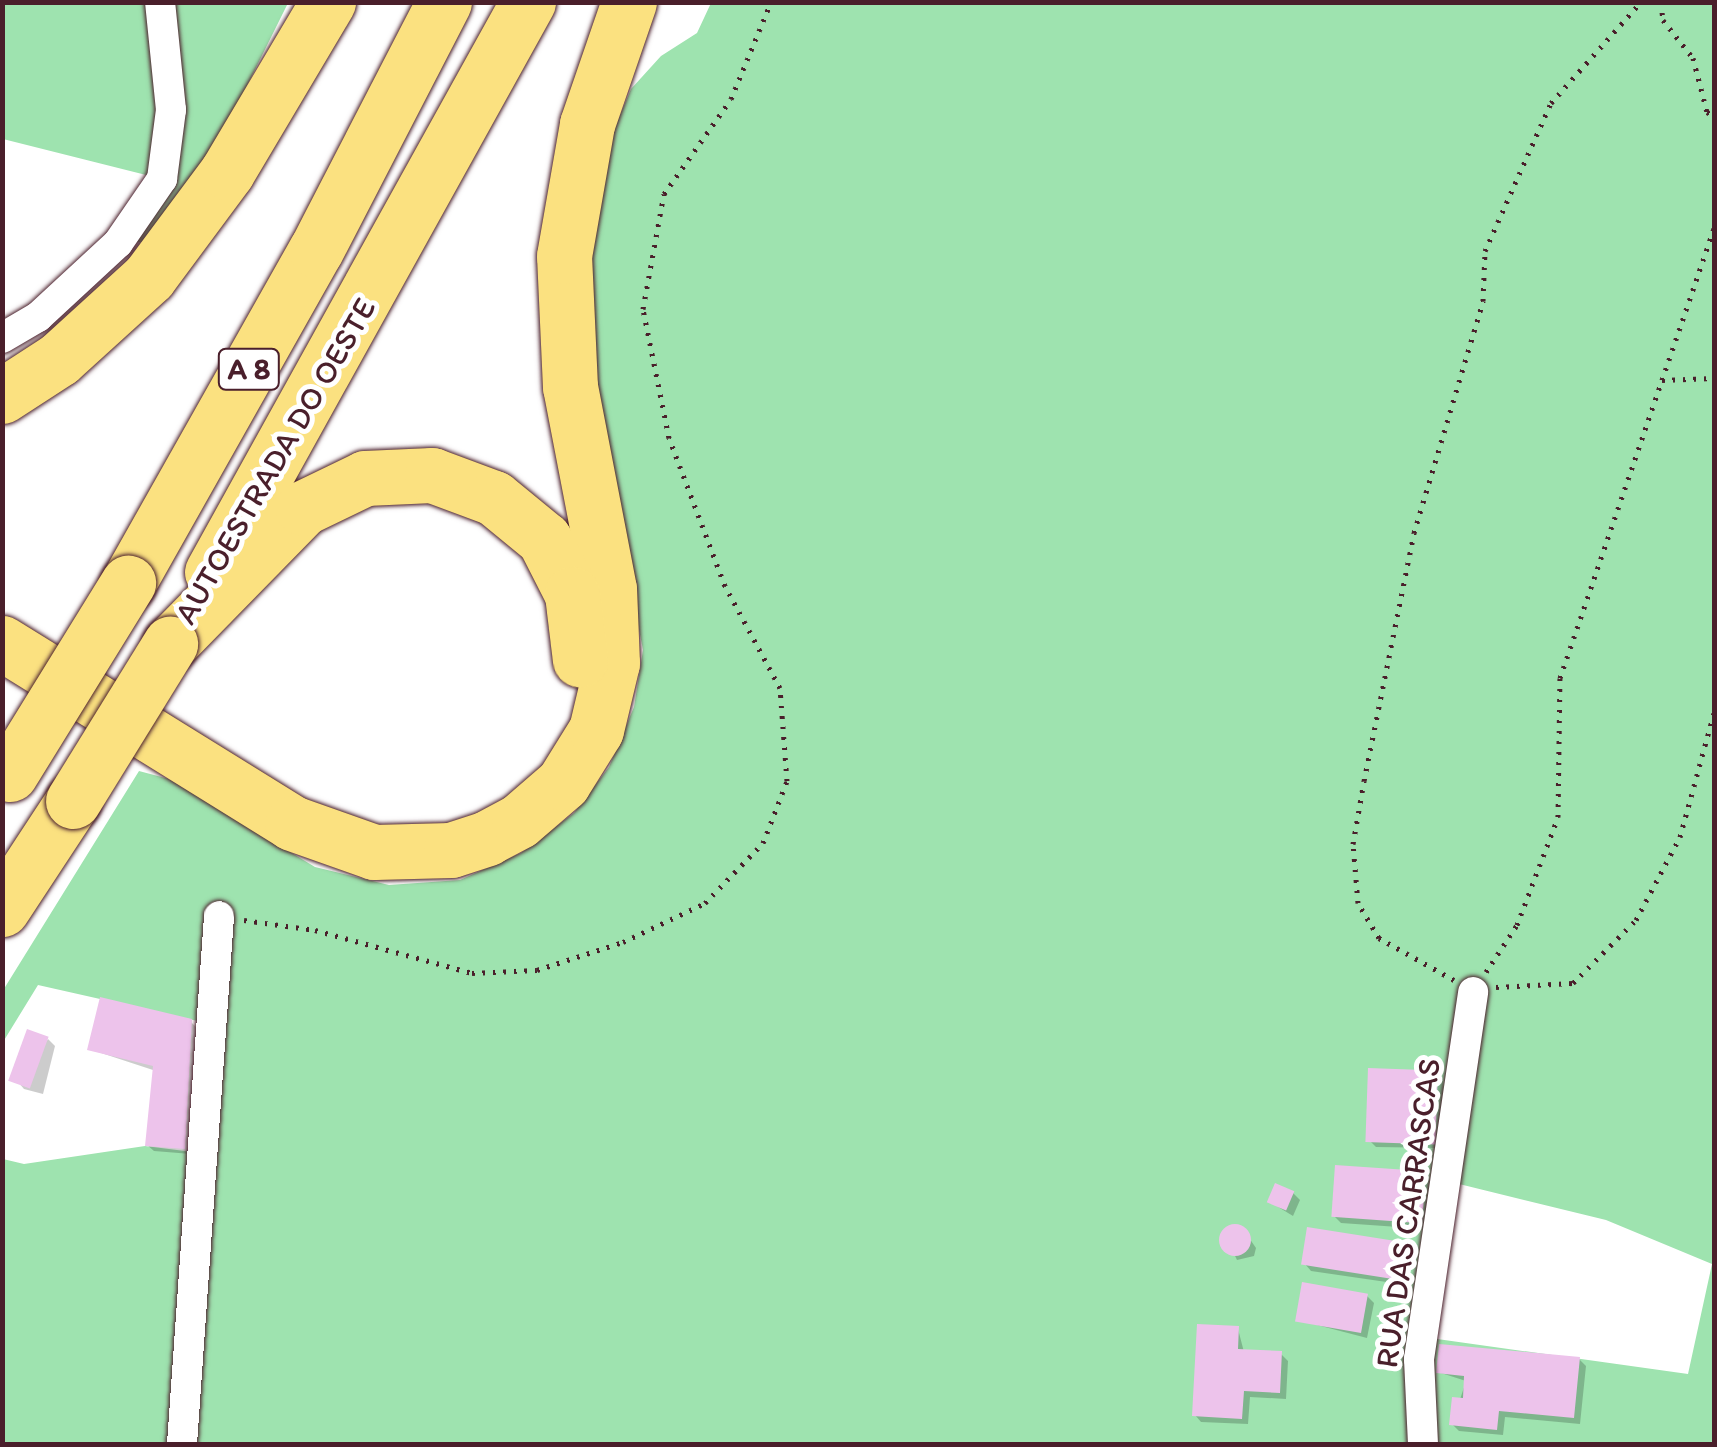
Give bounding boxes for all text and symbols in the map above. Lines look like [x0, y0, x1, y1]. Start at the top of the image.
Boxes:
street label: AUTOESTRADA DO OESTE [166, 291, 384, 631]
road number: A 8 [216, 344, 282, 394]
street label: RUA DAS CARRASCAS [1367, 1055, 1449, 1371]

